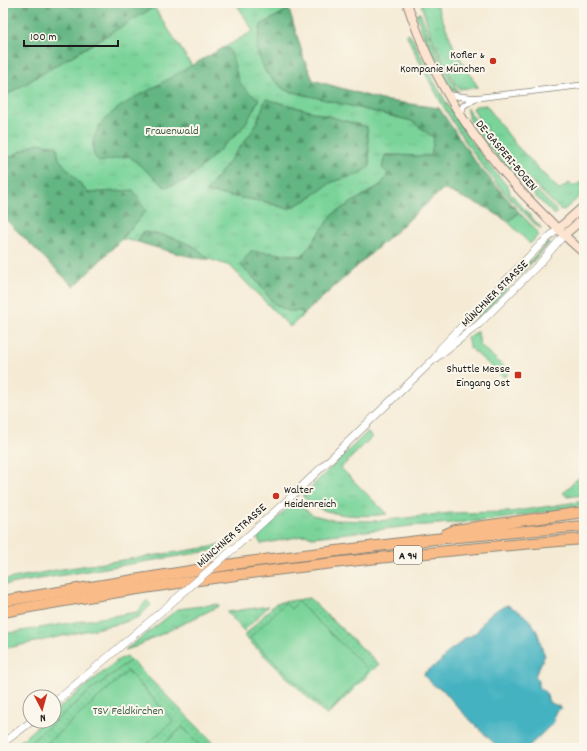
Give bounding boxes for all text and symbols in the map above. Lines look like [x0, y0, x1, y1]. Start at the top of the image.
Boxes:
scale bar [24, 22, 118, 48]
text: 100 m [30, 29, 57, 46]
place label: Kofler & Kompanie München [400, 47, 485, 78]
marker: Kofler & Kompanie München [488, 56, 498, 66]
street label: DE-GASPERI-BOGEN [471, 117, 541, 195]
park label: Frauenwald [145, 123, 199, 140]
street label: MÜNCHNER STRASSE [458, 256, 533, 332]
place label: Shuttle Messe Eingang Ost [447, 361, 511, 392]
marker: Shuttle Messe Eingang Ost [513, 370, 523, 380]
place label: Walter Heidenreich [284, 482, 336, 513]
marker: Walter Heidenreich [271, 491, 281, 501]
street label: MÜNCHNER STRASSE [193, 500, 271, 572]
road number: A 94 [394, 546, 422, 564]
north arrow [22, 689, 62, 729]
park label: TSV Feldkirchen [93, 703, 164, 720]
text: N [39, 709, 46, 725]

